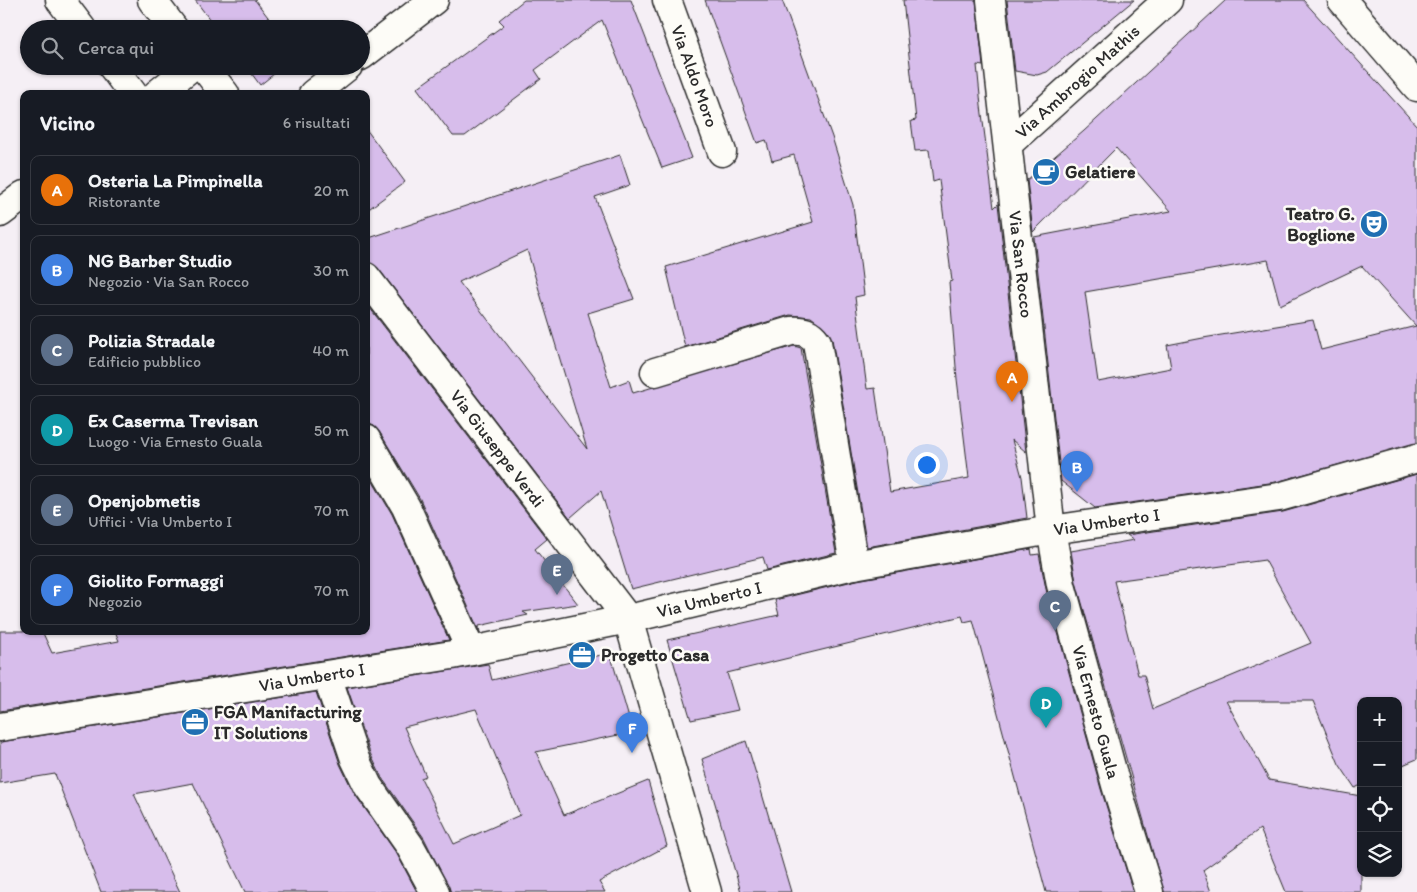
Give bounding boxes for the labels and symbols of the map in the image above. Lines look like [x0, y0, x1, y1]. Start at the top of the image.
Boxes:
street label: Via Ambrogio Mathis [1011, 20, 1144, 143]
street label: Via Aldo Moro [666, 22, 723, 130]
cafe icon: Gelatiere [1031, 157, 1061, 187]
place label: Gelatiere [1065, 161, 1136, 183]
place label: Teatro G. Boglione [1285, 203, 1355, 246]
street label: Via San Rocco [1004, 209, 1038, 319]
theatre icon: Teatro G. Boglione [1359, 209, 1389, 239]
pin: A [996, 361, 1028, 402]
street label: Via Giuseppe Verdi [445, 385, 549, 512]
pin: B [1061, 451, 1093, 492]
your location [914, 452, 940, 478]
street label: Via Umberto I [1052, 503, 1161, 541]
pin: E [541, 554, 573, 595]
street label: Via Umberto I [655, 576, 764, 623]
pin: C [1039, 590, 1071, 631]
office icon: Progetto Casa [567, 640, 597, 670]
street label: Via Ernesto Guala [1067, 643, 1125, 782]
place label: Progetto Casa [601, 644, 709, 666]
street label: Via Umberto I [257, 658, 367, 697]
pin: D [1030, 687, 1062, 728]
place label: FGA Manifacturing IT Solutions [214, 701, 362, 744]
office icon: FGA Manifacturing IT Solutions [180, 707, 210, 737]
pin: F [616, 712, 648, 753]

